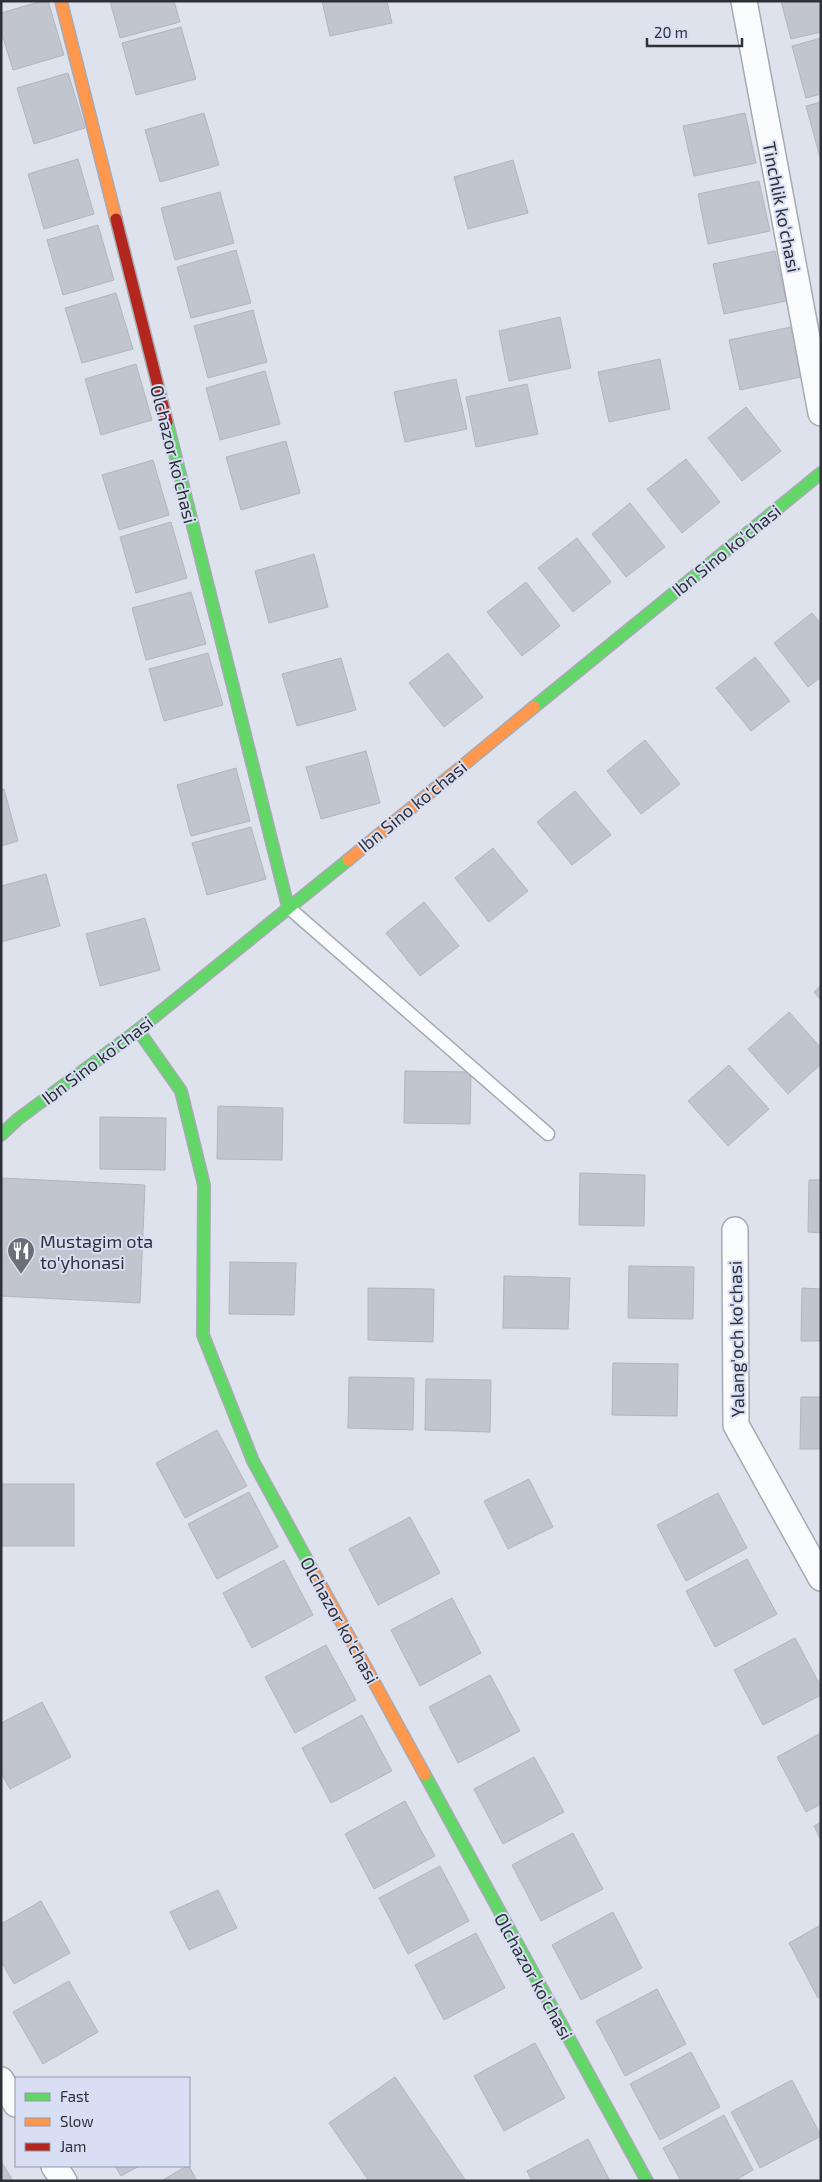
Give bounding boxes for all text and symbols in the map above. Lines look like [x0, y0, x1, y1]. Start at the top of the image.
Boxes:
scale bar [647, 15, 742, 47]
text: 20 m [654, 23, 688, 41]
street label: Tinchlik ko'chasi [759, 140, 805, 274]
street label: Olchazor ko'chasi [146, 383, 202, 525]
street label: Ibn Sino ko'chasi [667, 499, 785, 601]
street label: Ibn Sino ko'chasi [353, 755, 471, 857]
street label: Ibn Sino ko'chasi [37, 1011, 157, 1109]
place label: Mustagim ota to'yhonasi [40, 1230, 153, 1273]
restaurant icon: Mustagim ota to'yhonasi [6, 1236, 36, 1275]
street label: Yalang'och ko'chasi [724, 1260, 748, 1418]
street label: Olchazor ko'chasi [296, 1553, 384, 1687]
street label: Olchazor ko'chasi [490, 1909, 578, 2043]
legend [15, 2077, 190, 2167]
text: Fast [60, 2087, 90, 2105]
text: Slow [60, 2112, 94, 2130]
text: Jam [60, 2137, 86, 2155]

